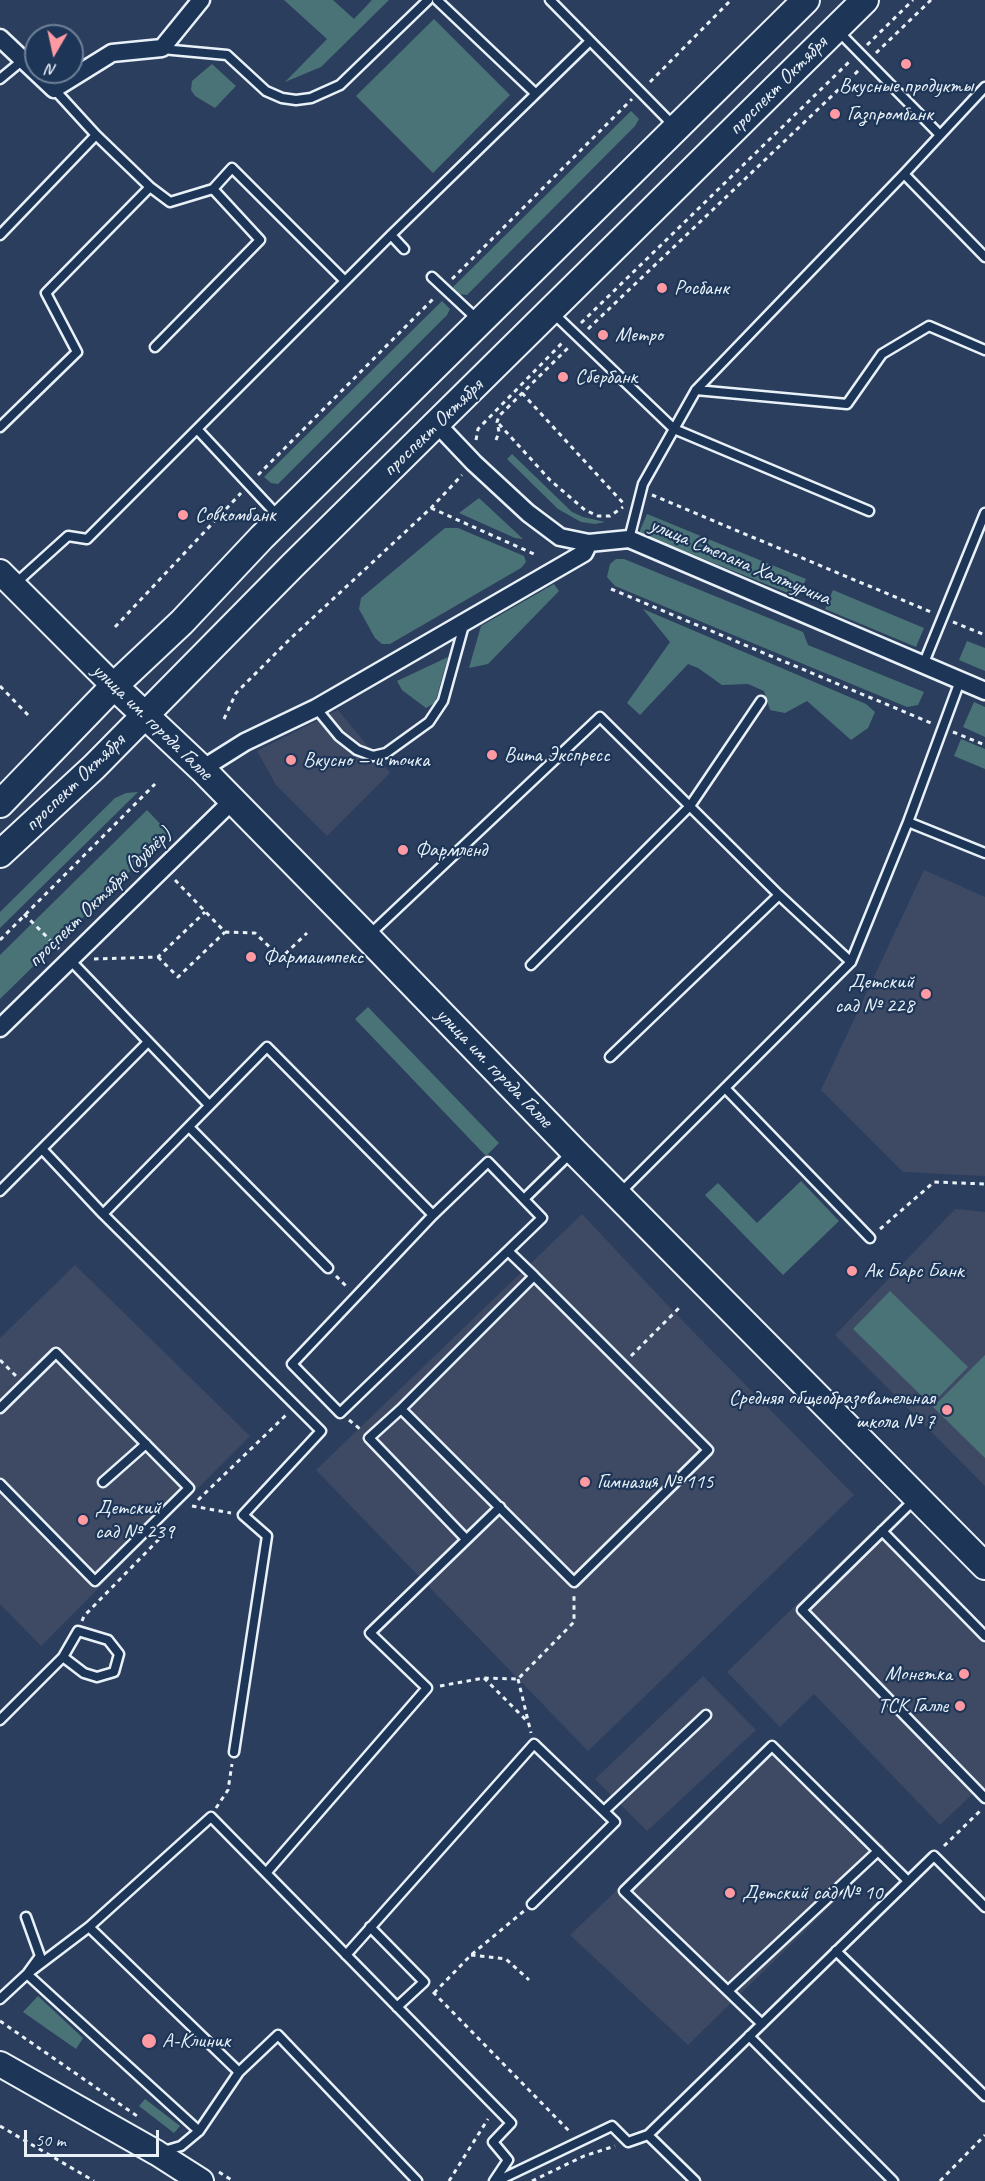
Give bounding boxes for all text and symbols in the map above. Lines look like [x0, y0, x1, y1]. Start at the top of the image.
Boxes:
north arrow [24, 24, 84, 84]
street label: проспект Октября [723, 31, 833, 141]
marker: Вкусные продукты [899, 57, 913, 71]
text: N [45, 59, 58, 80]
place label: Вкусные продукты [839, 73, 973, 99]
place label: Газпромбанк [847, 101, 933, 127]
marker: Газпромбанк [828, 107, 842, 121]
place label: Росбанк [674, 275, 729, 301]
marker: Росбанк [655, 281, 669, 295]
place label: Метро [615, 322, 663, 348]
marker: Метро [596, 328, 610, 342]
place label: Сбербанк [575, 364, 637, 390]
marker: Сбербанк [556, 370, 570, 384]
street label: проспект Октября [377, 374, 489, 482]
place label: Совкомбанк [195, 502, 276, 528]
marker: Совкомбанк [176, 508, 190, 522]
street label: улица Степана Халтурина [646, 513, 834, 611]
street label: улица им. города Галле [87, 658, 217, 786]
street label: проспект Октября [19, 729, 131, 837]
place label: Вита Экспресс [504, 742, 610, 768]
place label: Вкусно — и точка [303, 747, 429, 773]
marker: Вита Экспресс [485, 748, 499, 762]
marker: Вкусно — и точка [284, 753, 298, 767]
street label: проспект Октября (дублёр) [23, 823, 177, 973]
place label: Фармленд [415, 837, 487, 863]
marker: Фармленд [396, 843, 410, 857]
place label: Фармаимпекс [263, 944, 363, 970]
marker: Фармаимпекс [244, 950, 258, 964]
place label: Детский сад № 228 [835, 969, 914, 1019]
marker: Детский сад № 228 [919, 987, 933, 1001]
street label: улица им. города Галле [430, 1003, 558, 1133]
place label: Ак Барс Банк [864, 1258, 964, 1284]
marker: Ак Барс Банк [845, 1264, 859, 1278]
place label: Средняя общеобразовательная школа № 7 [729, 1385, 935, 1435]
marker: Средняя общеобразовательная школа № 7 [940, 1403, 954, 1417]
place label: Гимназия № 115 [597, 1469, 714, 1495]
marker: Гимназия № 115 [578, 1475, 592, 1489]
place label: Детский сад № 239 [95, 1495, 174, 1545]
marker: Детский сад № 239 [76, 1513, 90, 1527]
place label: Монетка [885, 1661, 952, 1687]
marker: Монетка [957, 1667, 971, 1681]
place label: ТСК Галле [877, 1693, 948, 1719]
marker: ТСК Галле [953, 1699, 967, 1713]
place label: Детский сад № 10 [742, 1880, 883, 1906]
marker: Детский сад № 10 [723, 1886, 737, 1900]
place label: А-Клиник [162, 2028, 230, 2054]
marker: А-Клиник [140, 2032, 158, 2050]
scale bar [27, 2118, 162, 2156]
text: 50 m [35, 2129, 66, 2151]

